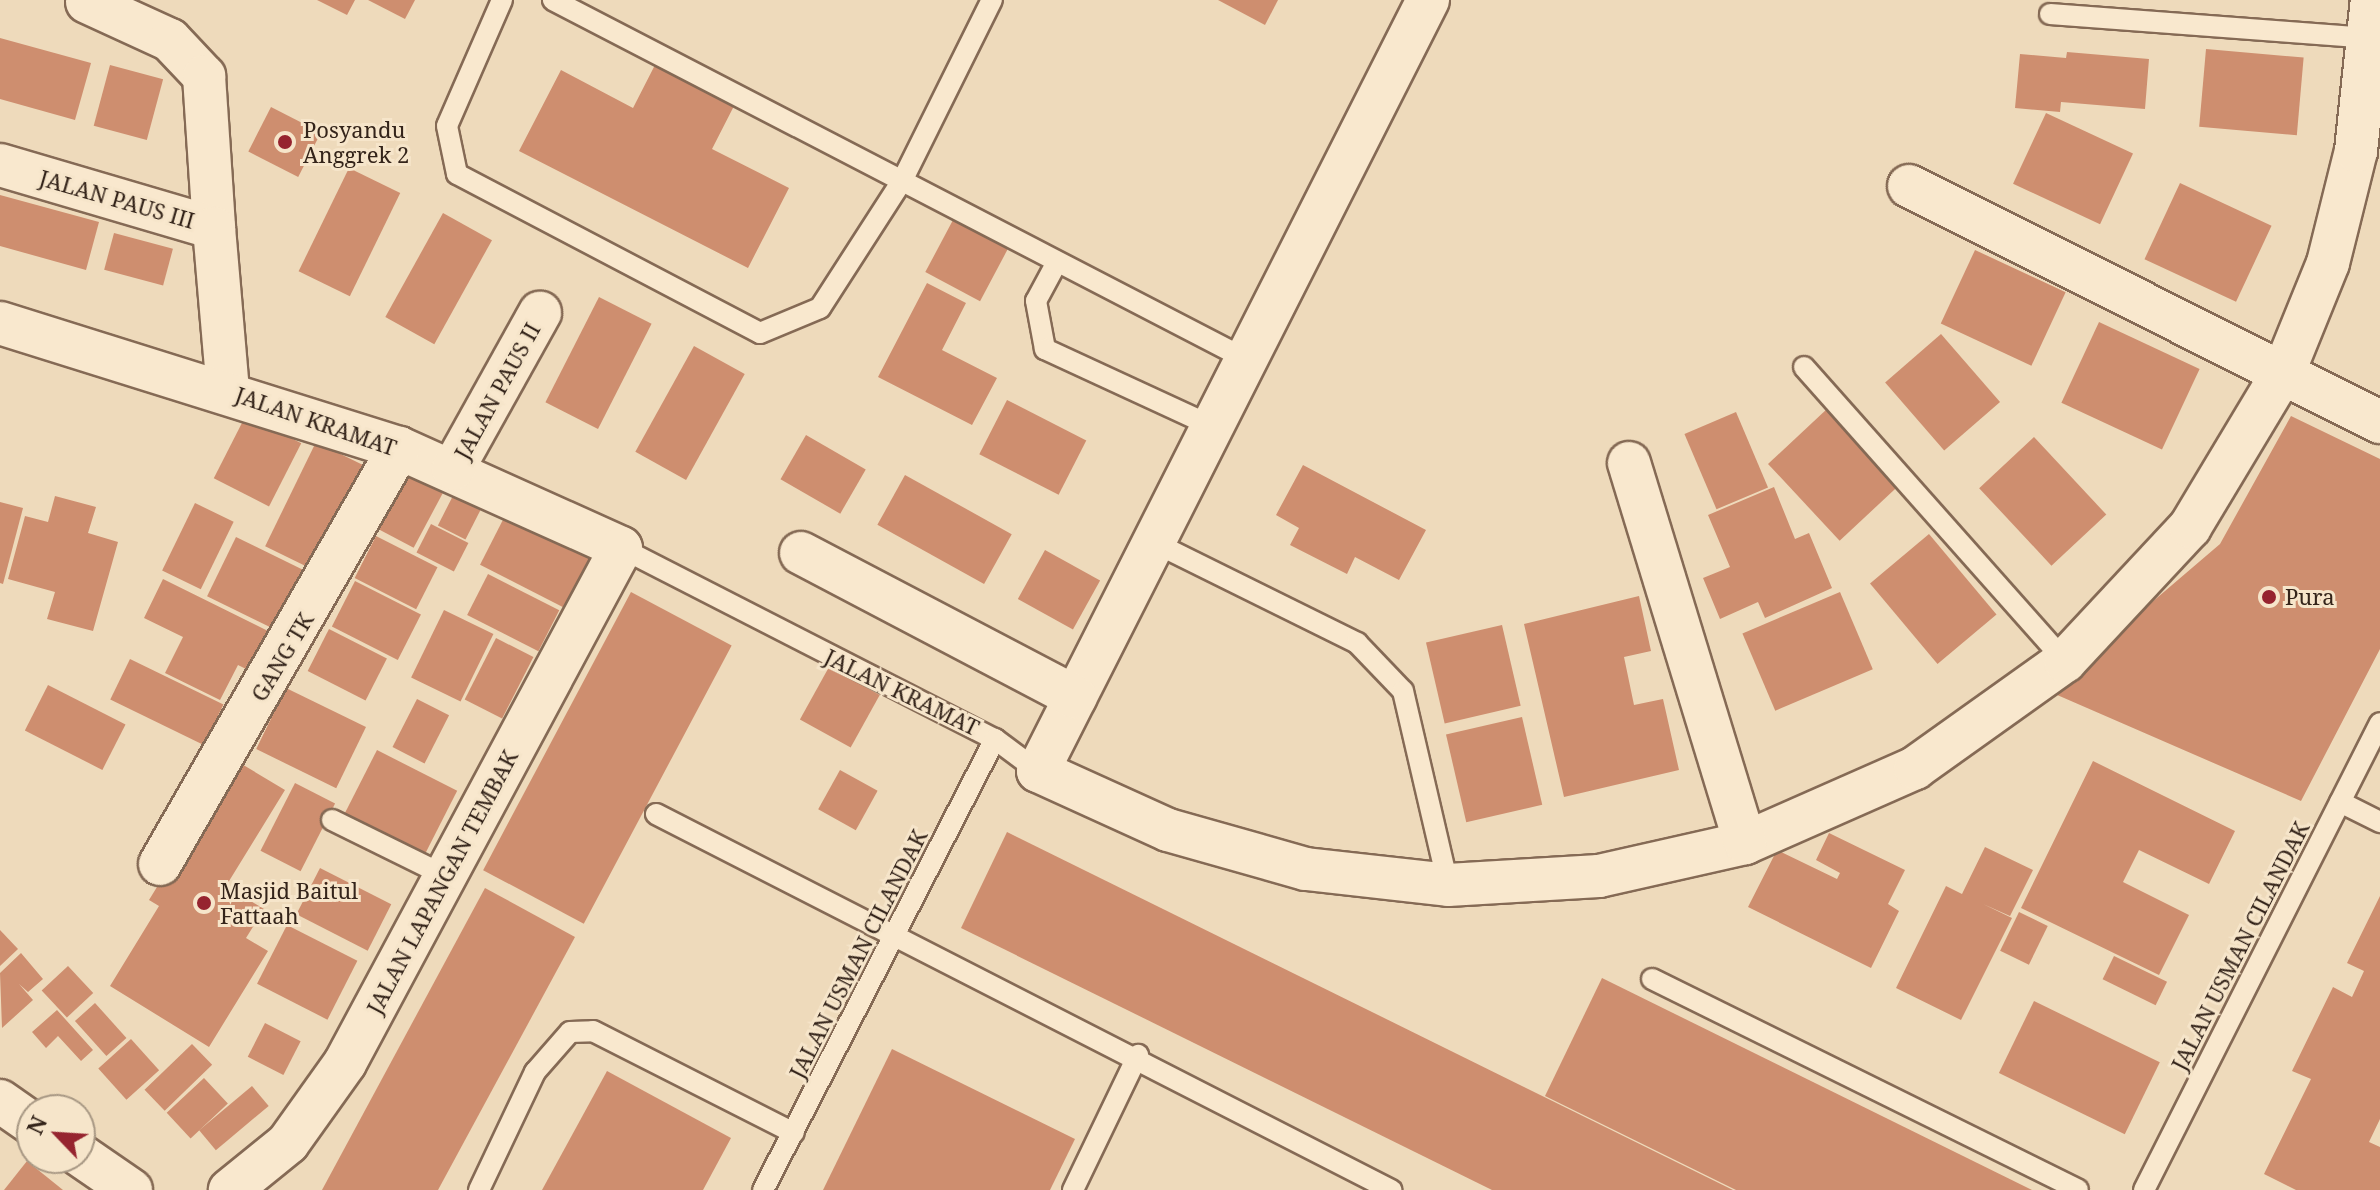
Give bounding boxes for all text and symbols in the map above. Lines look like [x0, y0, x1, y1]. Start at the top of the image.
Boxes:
place label: Posyandu Anggrek 2 [303, 116, 409, 168]
marker: Posyandu Anggrek 2 [274, 131, 296, 153]
street label: JALAN PAUS III [36, 164, 198, 234]
street label: JALAN PAUS II [449, 318, 545, 464]
street label: JALAN KRAMAT [232, 381, 400, 461]
place label: Pura [2285, 584, 2335, 610]
marker: Pura [2260, 588, 2278, 606]
street label: GANG TK [245, 608, 319, 706]
street label: JALAN KRAMAT [820, 643, 984, 741]
street label: JALAN LAPANGAN TEMBAK [361, 745, 523, 1019]
street label: JALAN USMAN CILANDAK [2166, 817, 2314, 1075]
street label: JALAN USMAN CILANDAK [784, 825, 932, 1083]
place label: Masjid Baitul Fattaah [220, 877, 358, 928]
marker: Masjid Baitul Fattaah [195, 894, 213, 912]
north arrow [16, 1094, 96, 1174]
text: N [19, 1111, 53, 1139]

